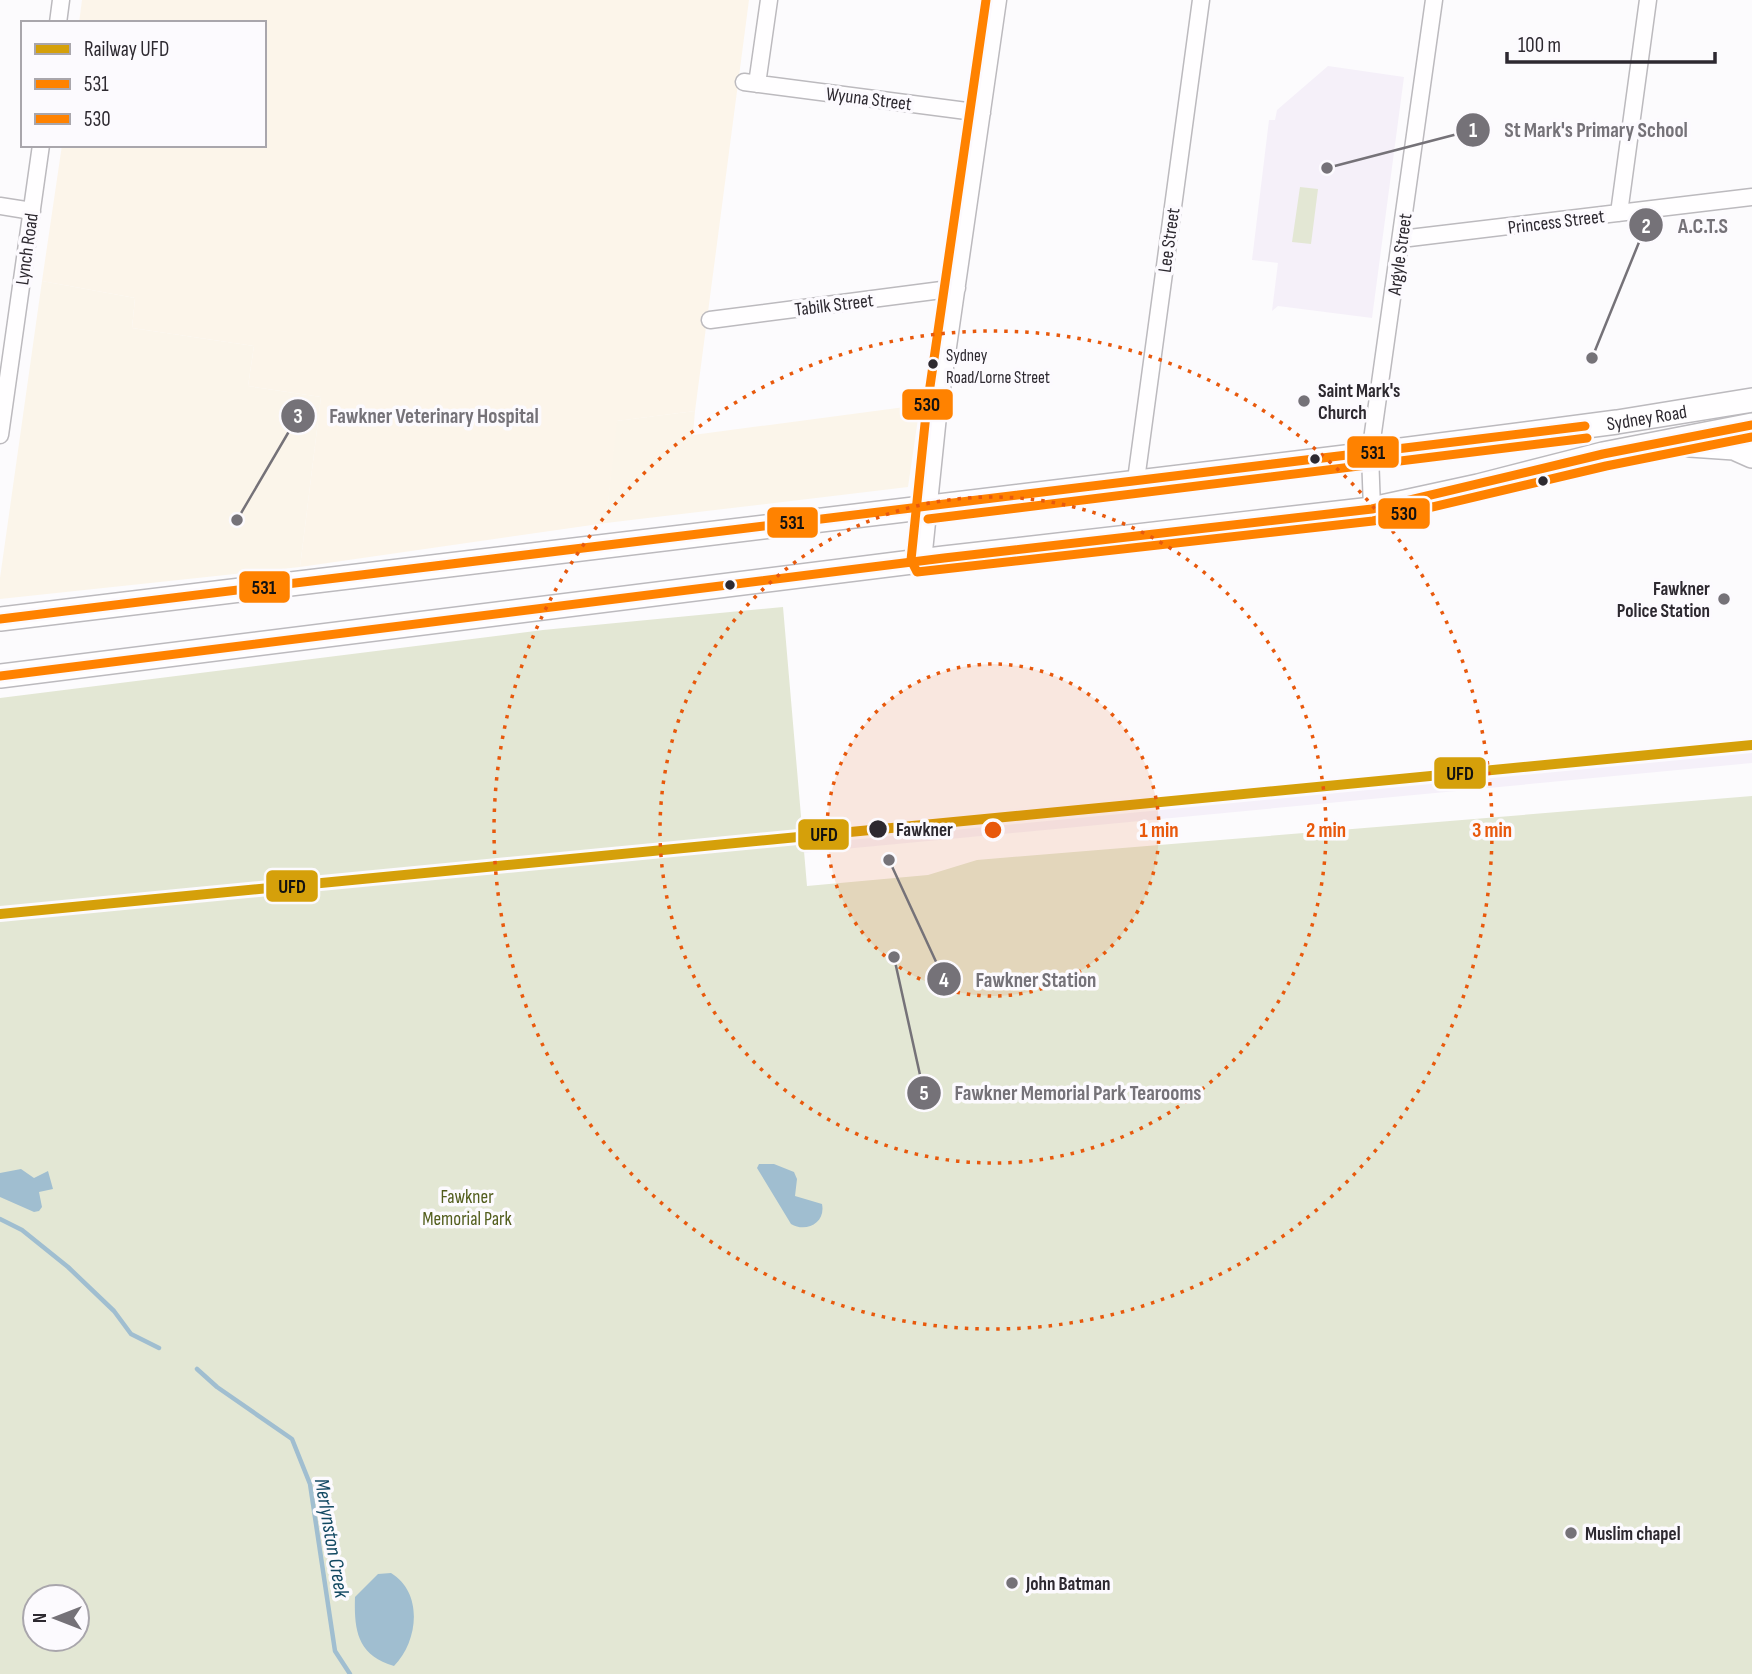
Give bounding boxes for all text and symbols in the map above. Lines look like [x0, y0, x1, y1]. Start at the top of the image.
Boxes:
legend [21, 21, 266, 147]
scale bar [1507, 21, 1715, 65]
text: 100 m [1518, 33, 1561, 58]
text: Railway UFD [84, 37, 169, 62]
text: 531 [84, 72, 109, 97]
street label: Wyuna Street [825, 83, 913, 116]
text: 530 [84, 107, 111, 132]
callout: St Mark's Primary School [1455, 109, 1702, 151]
text: 1 [1469, 118, 1477, 143]
text: St Mark's Primary School [1504, 118, 1688, 143]
callout: A.C.T.S [1629, 204, 1742, 246]
street label: Princess Street [1507, 205, 1606, 240]
street label: Lee Street [1154, 206, 1185, 274]
street label: Lynch Road [11, 212, 44, 287]
street label: Argyle Street [1383, 212, 1418, 298]
text: 2 [1641, 214, 1651, 239]
text: A.C.T.S [1677, 214, 1728, 239]
street label: Tabilk Street [794, 289, 875, 322]
place label: Sydney Road/Lorne Street [946, 346, 1050, 388]
marker: Sydney Road/Lorne Street [926, 357, 940, 371]
place label: Saint Mark's Church [1318, 380, 1400, 425]
line badge: 530 [901, 388, 954, 421]
marker: Saint Mark's Church [1296, 393, 1312, 409]
text: 530 [914, 394, 940, 417]
callout: Fawkner Veterinary Hospital [280, 395, 553, 437]
street label: Sydney Road [1605, 401, 1689, 436]
text: 3 [293, 404, 303, 429]
text: Fawkner Veterinary Hospital [329, 404, 539, 429]
line badge: 531 [1346, 435, 1400, 469]
text: 531 [1361, 442, 1386, 465]
unlabelled marker [1308, 452, 1322, 466]
unlabelled marker [1536, 474, 1550, 488]
line badge: 530 [1377, 497, 1431, 530]
text: 530 [1391, 503, 1417, 526]
line badge: 531 [766, 506, 819, 539]
text: 531 [780, 512, 805, 535]
line badge: 531 [238, 570, 291, 604]
text: 531 [252, 577, 277, 600]
unlabelled marker [723, 578, 737, 592]
place label: Fawkner Police Station [1617, 578, 1710, 623]
marker: Fawkner Police Station [1716, 591, 1732, 607]
line badge: UFD [1433, 756, 1487, 790]
text: UFD [1446, 763, 1474, 786]
line badge: UFD [797, 818, 850, 851]
marker: Fawkner [867, 818, 889, 840]
centre of rings [981, 818, 1005, 842]
text: 1 min [1139, 818, 1179, 843]
text: 2 min [1306, 818, 1346, 843]
text: 3 min [1472, 818, 1512, 843]
place label: Fawkner [896, 819, 953, 842]
text: UFD [810, 824, 838, 847]
line badge: UFD [265, 869, 319, 903]
text: UFD [278, 876, 306, 899]
callout: Fawkner Station [927, 958, 1111, 1000]
text: 4 [939, 968, 949, 993]
text: Fawkner Station [976, 968, 1096, 993]
callout: Fawkner Memorial Park Tearooms [906, 1072, 1216, 1114]
text: 5 [919, 1081, 929, 1106]
text: Fawkner Memorial Park Tearooms [955, 1081, 1201, 1106]
park label: Fawkner Memorial Park [422, 1186, 513, 1231]
water label: Merlynston Creek [309, 1476, 355, 1601]
place label: Muslim chapel [1585, 1523, 1681, 1546]
marker: Muslim chapel [1563, 1525, 1579, 1541]
place label: John Batman [1025, 1573, 1110, 1596]
marker: John Batman [1004, 1575, 1020, 1591]
north arrow [21, 1583, 91, 1653]
text: N [29, 1613, 52, 1623]

